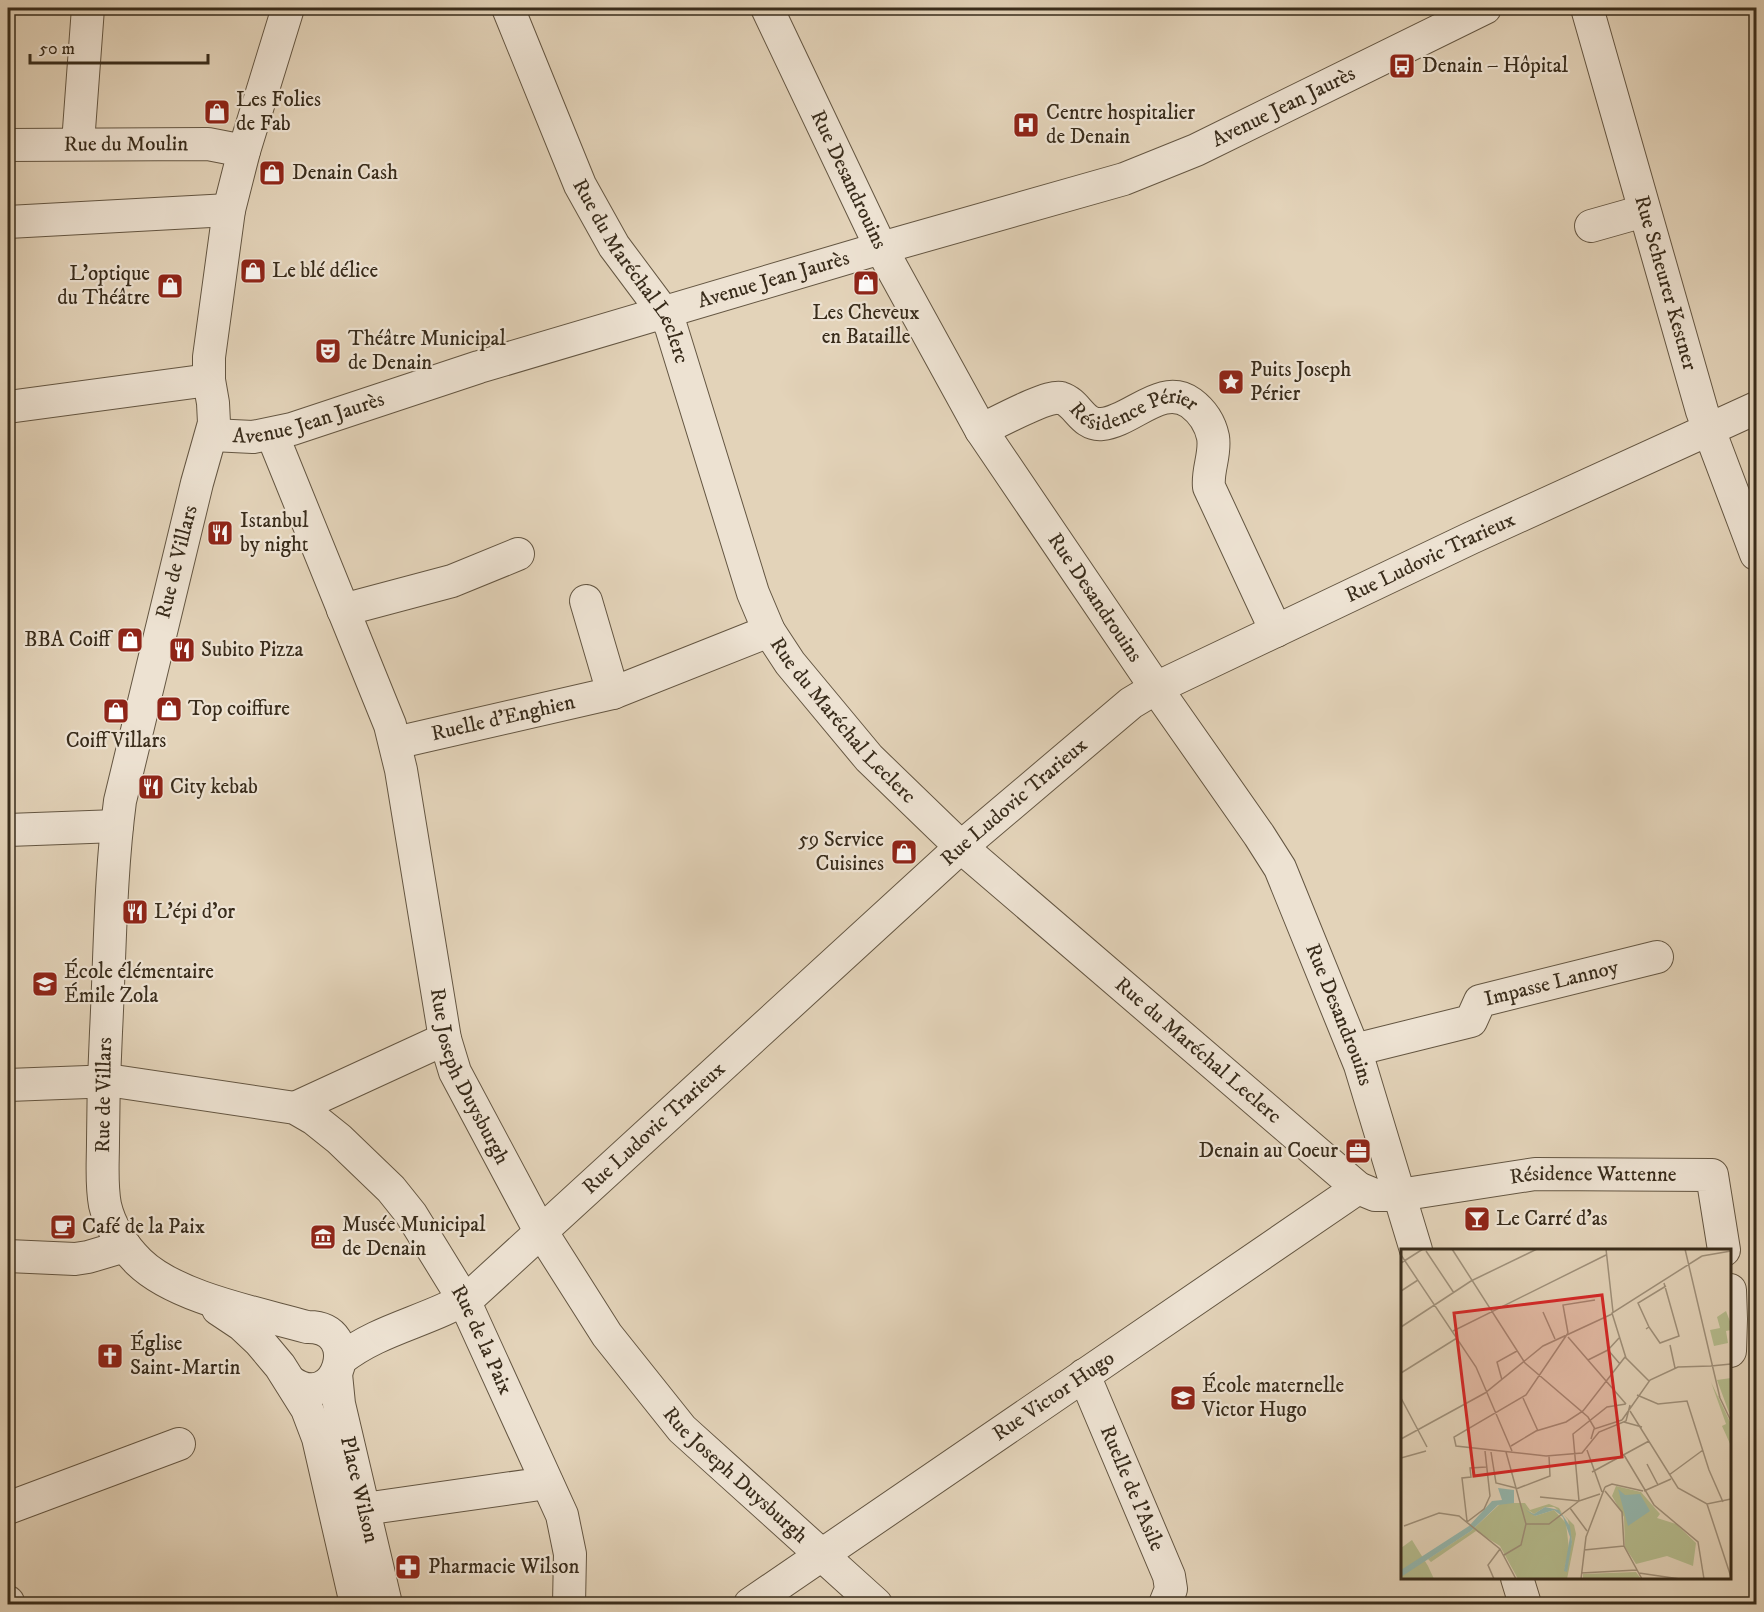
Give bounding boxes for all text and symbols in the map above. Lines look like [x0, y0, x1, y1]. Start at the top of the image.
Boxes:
scale bar [30, 27, 208, 65]
text: 50 m [39, 38, 75, 60]
bus stop icon: Denain – Hôpital [1387, 51, 1417, 81]
place label: Denain – Hôpital [1422, 53, 1569, 79]
street label: Avenue Jean Jaurès [1208, 61, 1360, 153]
place label: Les Folies de Fab [236, 87, 321, 137]
shop icon: Les Folies de Fab [202, 97, 232, 127]
place label: Centre hospitalier de Denain [1046, 100, 1195, 150]
street label: Rue Desandrouins [804, 106, 893, 253]
hospital icon: Centre hospitalier de Denain [1011, 110, 1041, 140]
street label: Rue du Moulin [64, 131, 188, 158]
shop icon: Denain Cash [257, 158, 287, 188]
place label: Denain Cash [292, 160, 398, 186]
street label: Rue du Maréchal Leclerc [566, 174, 695, 367]
street label: Rue Scheurer Kestner [1628, 193, 1703, 374]
street label: Avenue Jean Jaurès [695, 245, 852, 315]
shop icon: Le blé délice [238, 256, 268, 286]
place label: Le blé délice [272, 258, 378, 284]
place label: L'optique du Théâtre [57, 261, 150, 311]
shop icon: Les Cheveux en Bataille [851, 268, 881, 298]
shop icon: L'optique du Théâtre [155, 271, 185, 301]
place label: Les Cheveux en Bataille [812, 300, 920, 350]
place label: Théâtre Municipal de Denain [348, 326, 507, 376]
theatre icon: Théâtre Municipal de Denain [313, 336, 343, 366]
place label: Puits Joseph Périer [1250, 357, 1351, 407]
place icon: Puits Joseph Périer [1216, 367, 1246, 397]
street label: Résidence Périer [1063, 384, 1204, 437]
street label: Avenue Jean Jaurès [232, 386, 388, 450]
street label: Rue de Villars [150, 503, 204, 621]
street label: Rue Ludovic Trarieux [1341, 507, 1519, 609]
place label: Istanbul by night [240, 508, 309, 558]
restaurant icon: Istanbul by night [205, 518, 235, 548]
street label: Rue Desandrouins [1042, 528, 1148, 667]
shop icon: BBA Coiff [115, 625, 145, 655]
place label: BBA Coiff [24, 627, 113, 653]
street label: Rue du Maréchal Leclerc [764, 633, 921, 809]
restaurant icon: Subito Pizza [167, 635, 197, 665]
place label: Subito Pizza [201, 637, 304, 663]
street label: Ruelle d'Enghien [429, 689, 578, 747]
shop icon: Top coiffure [154, 694, 184, 724]
shop icon: Coiff Villars [101, 696, 131, 726]
place label: Top coiffure [188, 696, 290, 722]
place label: Coiff Villars [66, 728, 166, 754]
street label: Rue Ludovic Trarieux [936, 732, 1093, 872]
restaurant icon: City kebab [136, 772, 166, 802]
place label: City kebab [170, 774, 258, 800]
place label: 59 Service Cuisines [798, 827, 884, 877]
shop icon: 59 Service Cuisines [889, 837, 919, 867]
restaurant icon: L'épi d'or [120, 897, 150, 927]
place label: L'épi d'or [154, 899, 235, 925]
street label: Rue Desandrouins [1299, 940, 1379, 1089]
street label: Impasse Lannoy [1482, 954, 1622, 1012]
place label: École élémentaire Émile Zola [64, 958, 214, 1009]
school or university icon: École élémentaire Émile Zola [30, 969, 60, 999]
street label: Rue du Maréchal Leclerc [1109, 972, 1287, 1129]
street label: Rue Joseph Duysburgh [424, 986, 515, 1169]
street label: Rue de Villars [90, 1037, 118, 1153]
street label: Rue Ludovic Trarieux [577, 1056, 731, 1200]
office icon: Denain au Coeur [1343, 1136, 1373, 1166]
place label: Denain au Coeur [1198, 1138, 1338, 1164]
street label: Résidence Wattenne [1508, 1161, 1677, 1191]
bar icon: Le Carré d'as [1462, 1204, 1492, 1234]
place label: Le Carré d'as [1496, 1206, 1608, 1232]
cafe icon: Café de la Paix [48, 1212, 78, 1242]
place label: Musée Municipal de Denain [342, 1212, 486, 1262]
place label: Café de la Paix [82, 1214, 205, 1240]
museum icon: Musée Municipal de Denain [308, 1222, 338, 1252]
inset map [1401, 1249, 1731, 1579]
street label: Rue de la Paix [445, 1280, 518, 1399]
place label: Église Saint-Martin [130, 1330, 241, 1381]
church icon: Église Saint-Martin [95, 1341, 125, 1371]
street label: Rue Victor Hugo [988, 1345, 1120, 1447]
place label: École maternelle Victor Hugo [1201, 1372, 1345, 1423]
school or university icon: École maternelle Victor Hugo [1168, 1383, 1198, 1413]
street label: Rue Joseph Duysburgh [657, 1402, 813, 1549]
street label: Ruelle de l'Asile [1094, 1421, 1170, 1555]
street label: Place Wilson [334, 1434, 384, 1545]
pharmacy icon: Pharmacie Wilson [393, 1552, 423, 1582]
place label: Pharmacie Wilson [428, 1554, 579, 1580]

